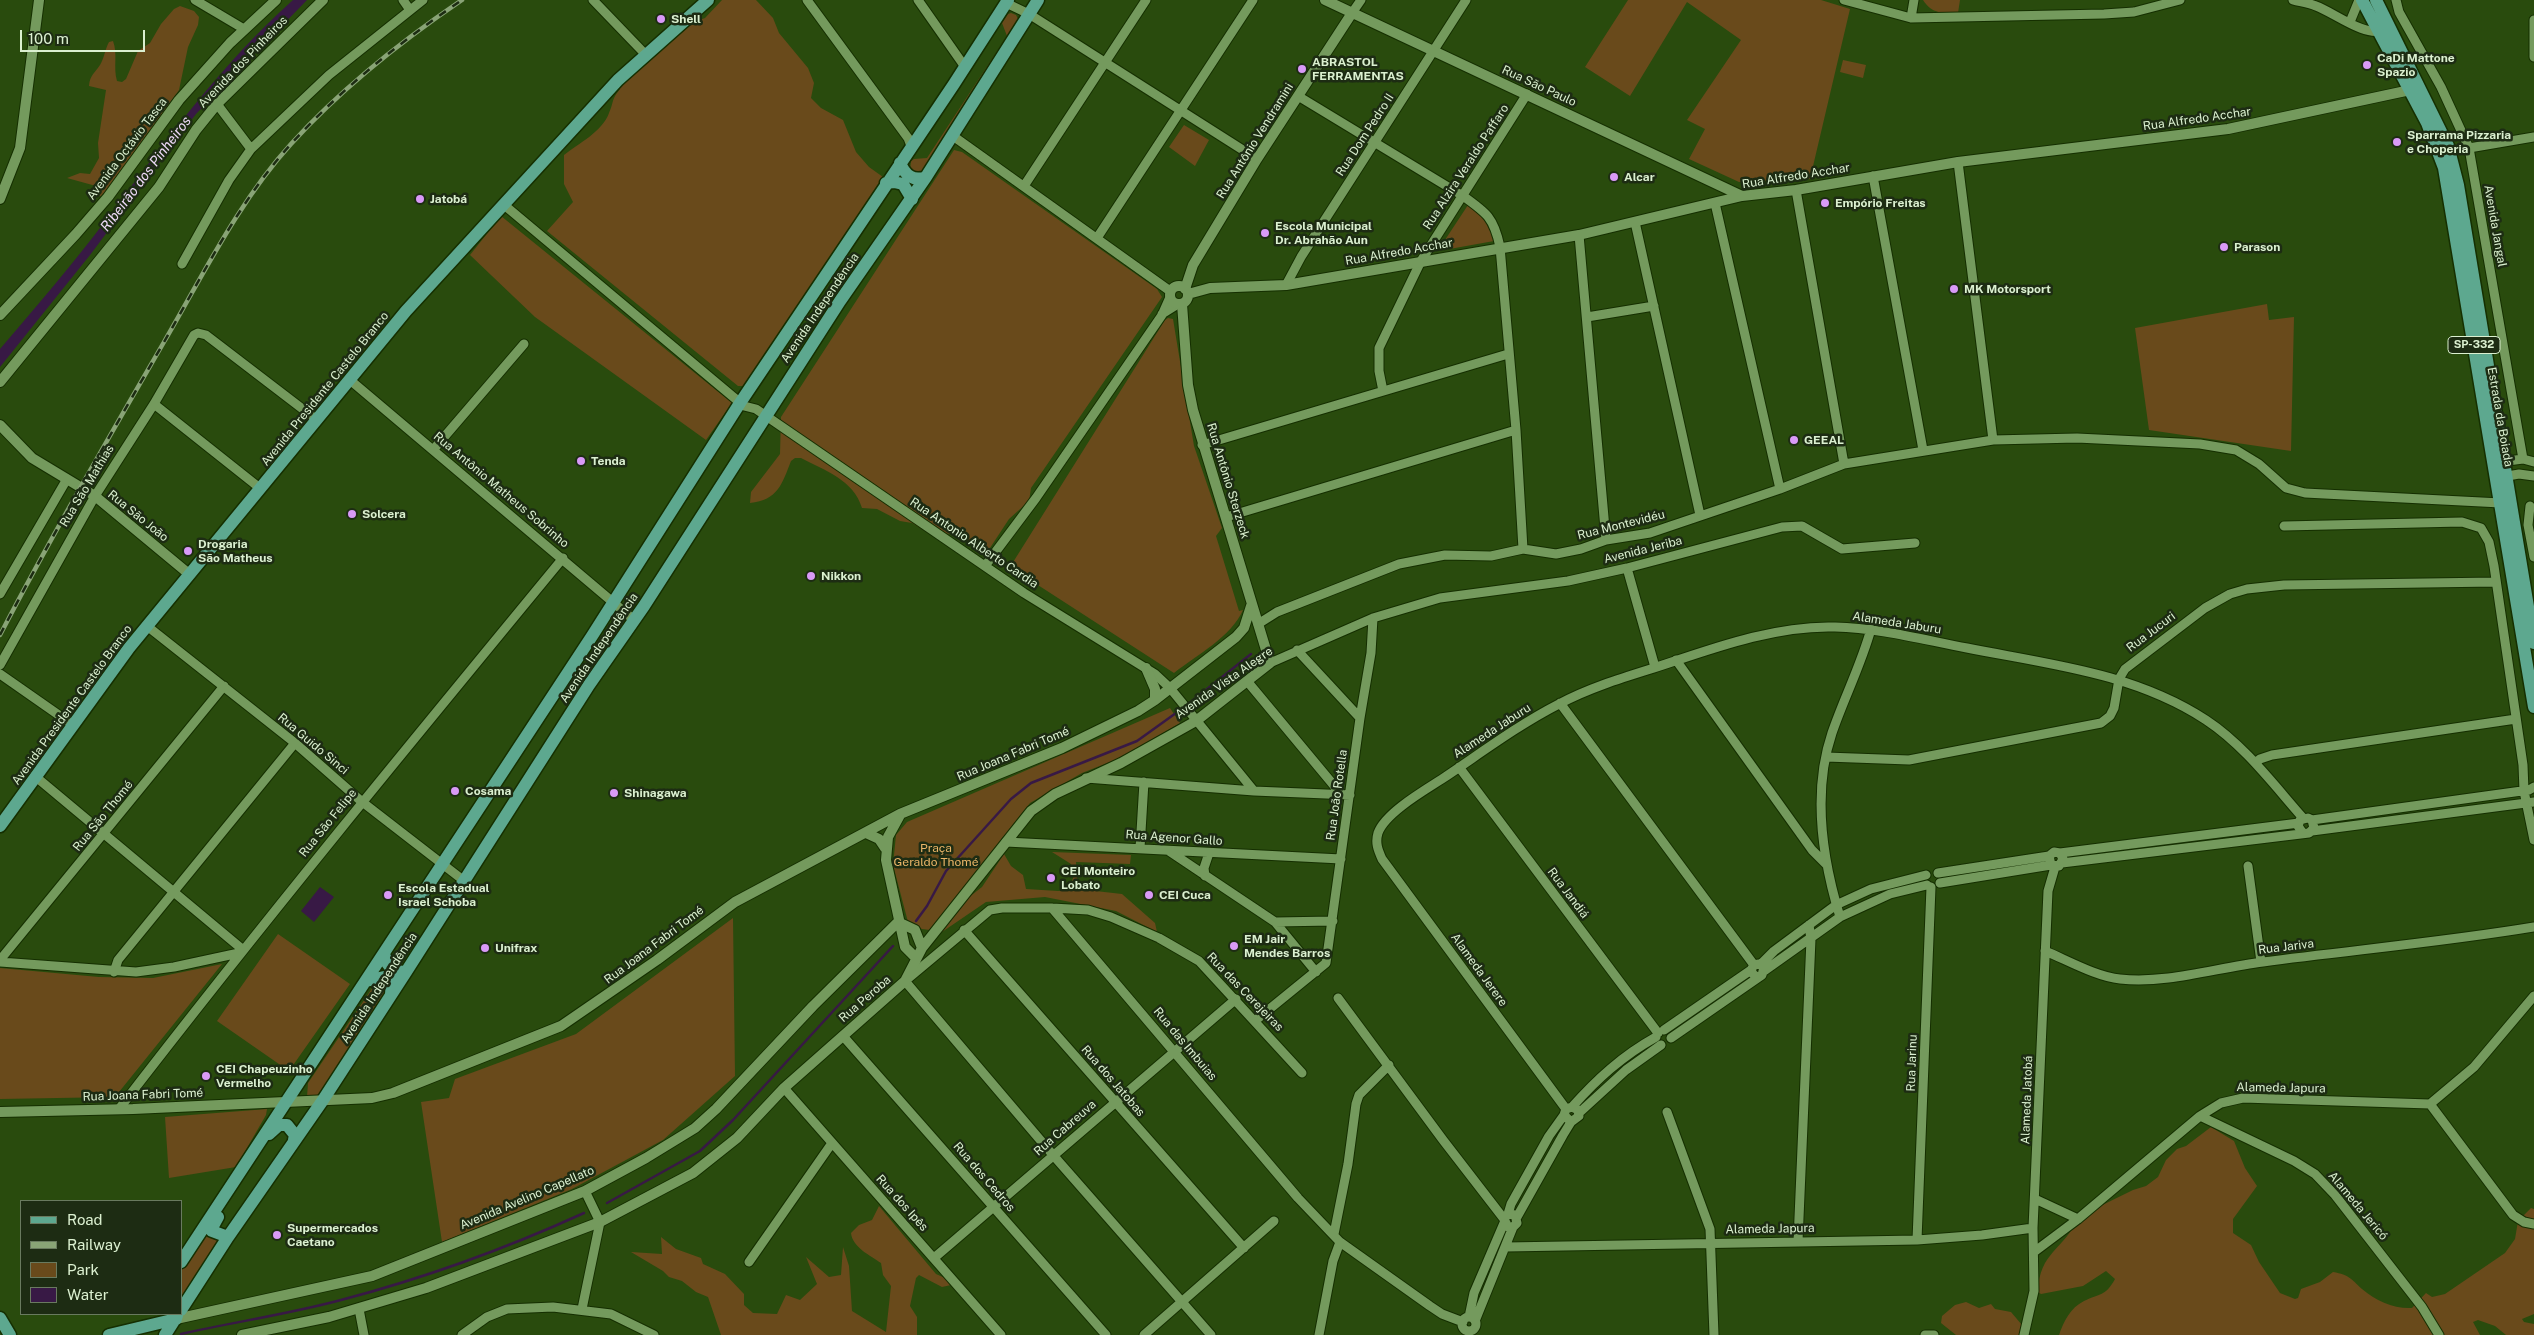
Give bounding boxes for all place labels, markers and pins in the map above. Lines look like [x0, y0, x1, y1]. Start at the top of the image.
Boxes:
place label: Shell [671, 12, 701, 26]
marker: Shell [655, 13, 667, 25]
place label: CaDi Mattone Spazio [2377, 51, 2455, 79]
place label: ABRASTOL FERRAMENTAS [1312, 55, 1404, 83]
marker: CaDi Mattone Spazio [2361, 59, 2373, 71]
marker: ABRASTOL FERRAMENTAS [1296, 63, 1308, 75]
place label: Sparrama Pizzaria e Choperia [2407, 128, 2511, 156]
marker: Sparrama Pizzaria e Choperia [2391, 136, 2403, 148]
place label: Alcar [1624, 170, 1655, 184]
marker: Alcar [1608, 171, 1620, 183]
place label: Jatobá [430, 192, 467, 206]
marker: Jatobá [414, 193, 426, 205]
place label: Empório Freitas [1835, 196, 1926, 210]
marker: Empório Freitas [1819, 197, 1831, 209]
place label: Escola Municipal Dr. Abrahão Aun [1275, 219, 1372, 247]
marker: Escola Municipal Dr. Abrahão Aun [1259, 227, 1271, 239]
place label: Parason [2234, 240, 2280, 254]
marker: Parason [2218, 241, 2230, 253]
place label: MK Motorsport [1964, 282, 2051, 296]
marker: MK Motorsport [1948, 283, 1960, 295]
place label: GEEAL [1804, 433, 1844, 447]
marker: GEEAL [1788, 434, 1800, 446]
place label: Tenda [591, 454, 626, 468]
marker: Tenda [575, 455, 587, 467]
place label: Solcera [362, 507, 406, 521]
marker: Solcera [346, 508, 358, 520]
place label: Drogaria São Matheus [198, 537, 273, 565]
marker: Drogaria São Matheus [182, 545, 194, 557]
place label: Nikkon [821, 569, 861, 583]
marker: Nikkon [805, 570, 817, 582]
place label: Cosama [465, 784, 511, 798]
marker: Cosama [449, 785, 461, 797]
place label: Shinagawa [624, 786, 687, 800]
marker: Shinagawa [608, 787, 620, 799]
place label: CEI Monteiro Lobato [1061, 864, 1135, 892]
marker: CEI Monteiro Lobato [1045, 872, 1057, 884]
place label: Escola Estadual Israel Schoba [398, 881, 490, 909]
place label: CEI Cuca [1159, 888, 1211, 902]
marker: Escola Estadual Israel Schoba [382, 889, 394, 901]
marker: CEI Cuca [1143, 889, 1155, 901]
place label: EM Jair Mendes Barros [1244, 932, 1330, 960]
marker: EM Jair Mendes Barros [1228, 940, 1240, 952]
place label: Unifrax [495, 941, 537, 955]
marker: Unifrax [479, 942, 491, 954]
place label: CEI Chapeuzinho Vermelho [216, 1062, 313, 1090]
marker: CEI Chapeuzinho Vermelho [200, 1070, 212, 1082]
place label: Supermercados Caetano [287, 1221, 378, 1249]
marker: Supermercados Caetano [271, 1229, 283, 1241]

